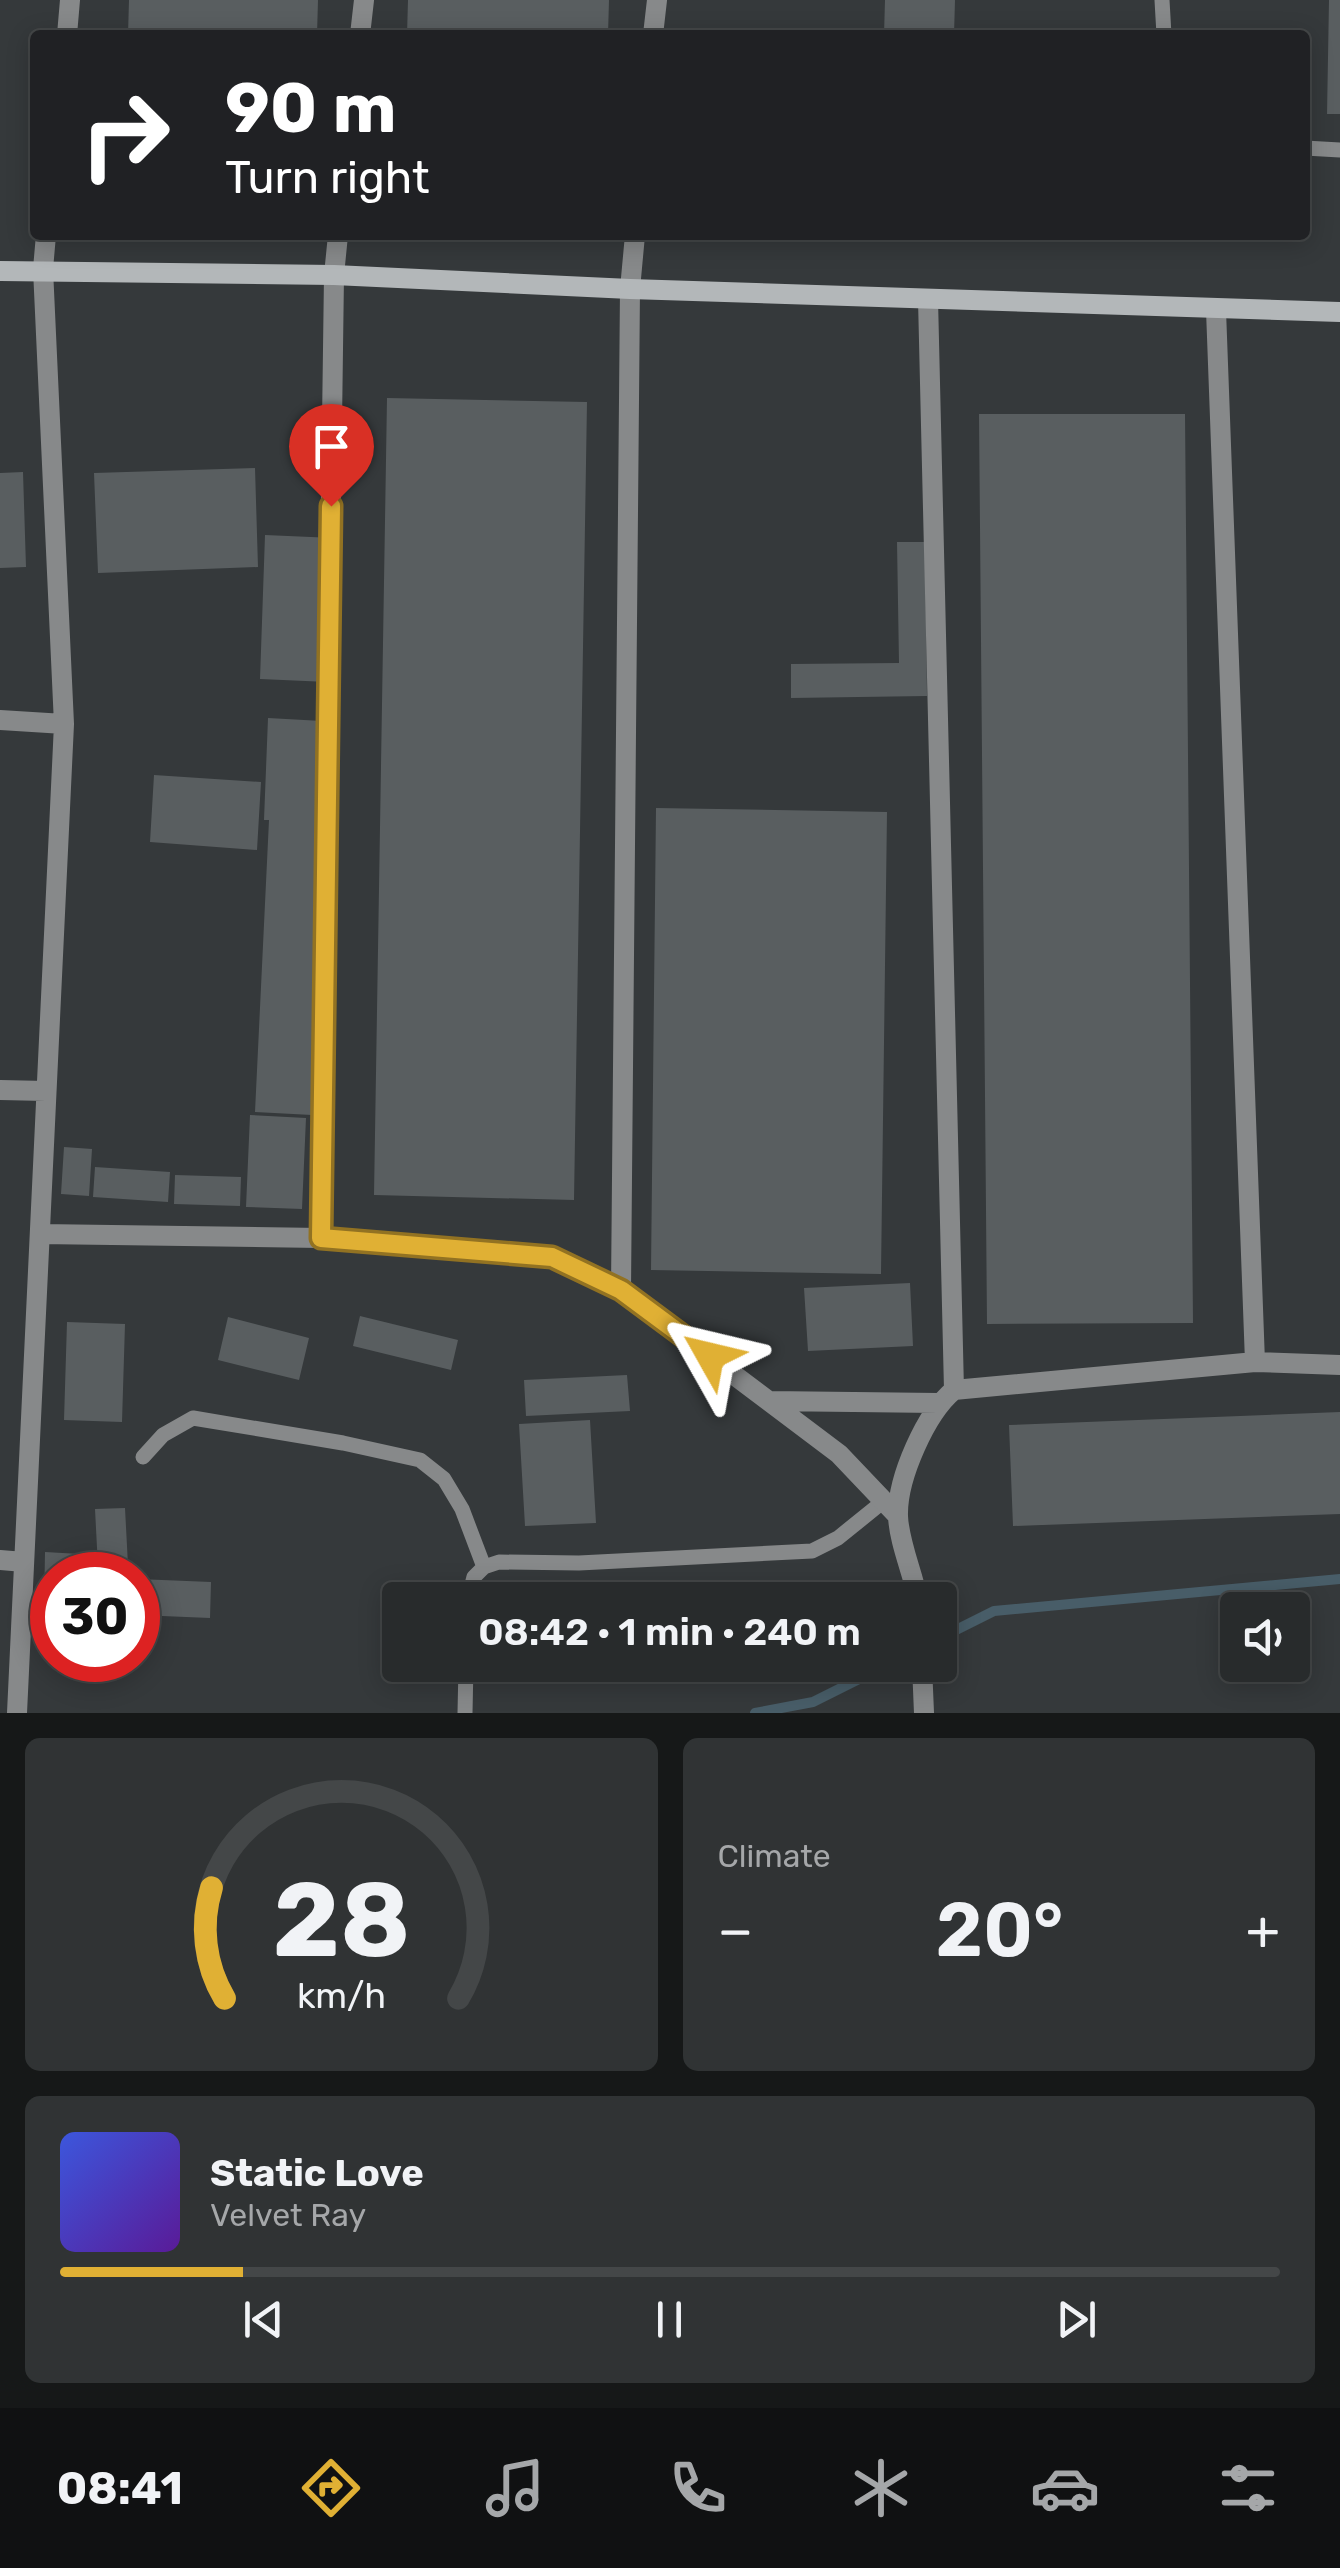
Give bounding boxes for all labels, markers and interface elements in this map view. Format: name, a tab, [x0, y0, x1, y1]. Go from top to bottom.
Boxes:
text: 90 m	[225, 67, 397, 150]
icon: right	[60, 70, 190, 200]
text: Turn right	[225, 151, 429, 204]
pin	[289, 404, 374, 507]
icon: arrive	[304, 419, 359, 474]
position arrow	[658, 1304, 762, 1408]
speed limit sign: 30	[30, 1552, 160, 1682]
map controls	[1220, 1592, 1310, 1682]
button: sound	[1220, 1592, 1310, 1682]
text: 08:42 · 1 min · 240 m	[478, 1609, 861, 1655]
text: Climate	[718, 1837, 831, 1875]
text: 28	[272, 1859, 410, 1982]
text: 20°	[935, 1886, 1064, 1975]
text: −	[718, 1898, 753, 1963]
text: +	[1246, 1898, 1280, 1963]
text: km/h	[297, 1975, 386, 2017]
text: Static Love	[210, 2150, 424, 2196]
text: Velvet Ray	[210, 2196, 366, 2234]
icon: previous	[236, 2292, 291, 2347]
icon: pause	[642, 2292, 697, 2347]
icon: next	[1049, 2292, 1104, 2347]
icon: directions	[296, 2453, 366, 2523]
icon: music	[480, 2453, 550, 2523]
icon: phone	[663, 2453, 733, 2523]
icon: climate	[846, 2453, 916, 2523]
icon: car	[1030, 2453, 1100, 2523]
icon: filters	[1213, 2453, 1283, 2523]
text: 08:41	[57, 2462, 183, 2515]

